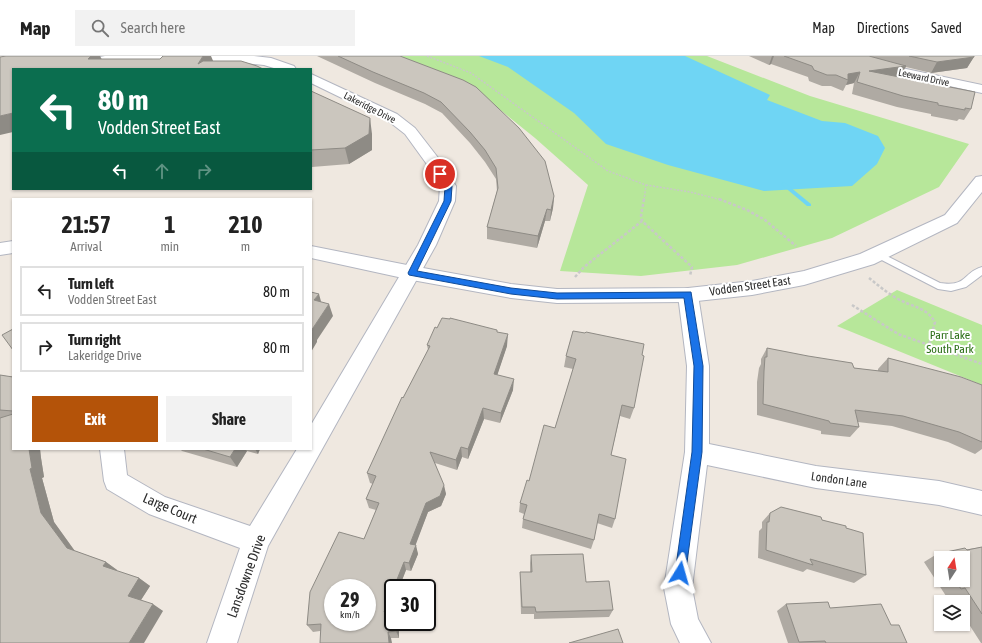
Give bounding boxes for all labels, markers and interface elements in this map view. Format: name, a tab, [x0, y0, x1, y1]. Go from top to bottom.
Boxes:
search box	[75, 10, 355, 46]
text: Map	[20, 17, 51, 39]
icon: search	[89, 17, 111, 39]
text: Search here	[121, 19, 185, 36]
text: Map	[812, 20, 835, 36]
text: Directions	[857, 20, 909, 36]
text: Saved	[931, 20, 962, 36]
street label: Leeward Drive	[897, 67, 951, 88]
icon: left	[32, 84, 84, 136]
text: 80 m	[98, 84, 148, 116]
street label: Lakeridge Drive	[342, 90, 398, 125]
text: Vodden Street East	[98, 117, 221, 138]
pin	[423, 157, 457, 191]
icon: left	[109, 160, 131, 182]
icon: ahead	[151, 160, 173, 182]
icon: right	[193, 160, 215, 182]
icon: arrive	[429, 163, 451, 185]
text: 21:57	[62, 211, 111, 238]
text: 1	[164, 211, 175, 238]
text: 210	[229, 211, 262, 238]
text: Arrival	[70, 239, 102, 254]
text: min	[160, 239, 179, 254]
text: m	[241, 239, 250, 254]
street label: Vodden Street East	[709, 273, 792, 299]
text: Turn left	[68, 275, 114, 292]
icon: left	[34, 280, 56, 302]
text: 80 m	[263, 283, 290, 300]
text: Vodden Street East	[68, 292, 157, 307]
park label: Parr Lake South Park	[926, 328, 974, 356]
text: Turn right	[68, 331, 121, 348]
icon: right	[34, 336, 56, 358]
text: 80 m	[263, 339, 290, 356]
text: Lakeridge Drive	[68, 348, 142, 363]
button: Exit	[32, 396, 158, 442]
button: Share	[166, 396, 292, 442]
street label: London Lane	[810, 469, 868, 491]
street label: Large Court	[140, 489, 200, 527]
street label: Lansdowne Drive	[224, 532, 268, 620]
north arrow	[934, 551, 970, 587]
map controls	[934, 551, 970, 631]
position arrow	[659, 552, 701, 594]
speed limit sign: 30	[384, 579, 436, 631]
text: 29	[341, 588, 359, 611]
button: layers	[934, 595, 970, 631]
text: km/h	[340, 609, 360, 620]

